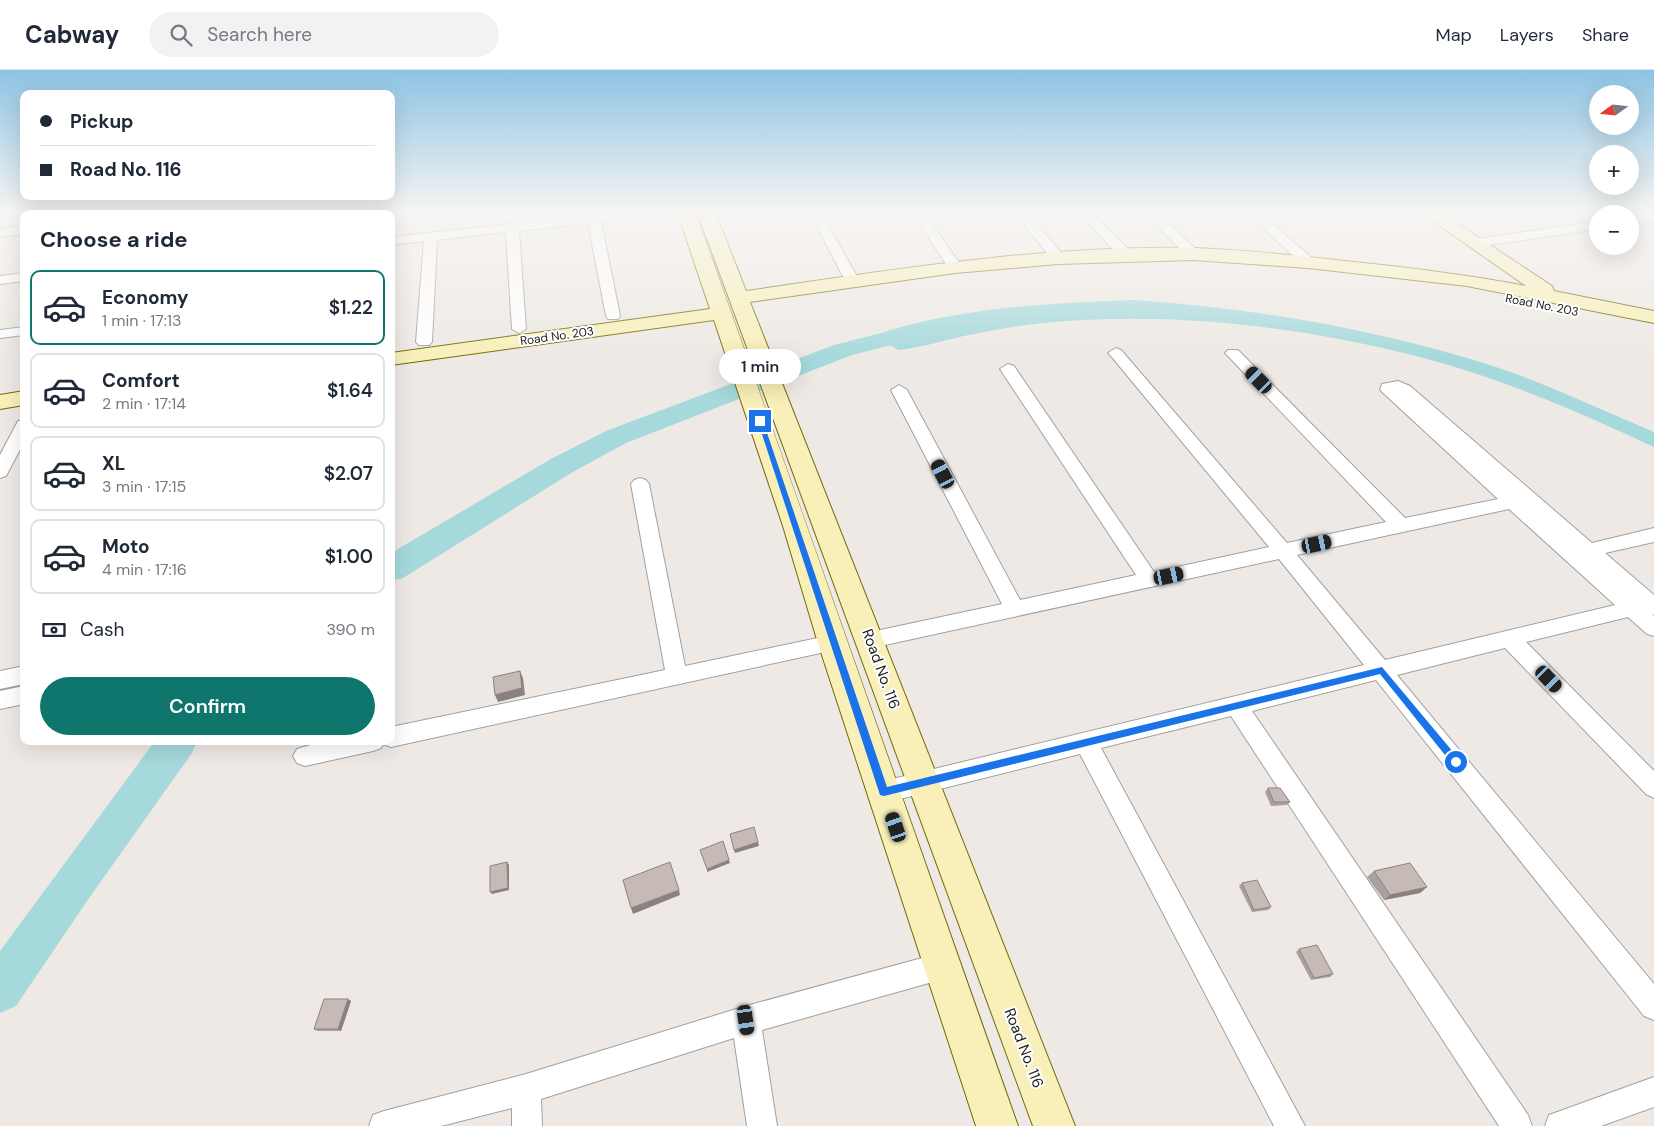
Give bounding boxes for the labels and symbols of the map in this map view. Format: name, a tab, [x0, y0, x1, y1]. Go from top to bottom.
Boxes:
north arrow	[1589, 85, 1639, 135]
street label: Road No. 203	[1504, 290, 1580, 320]
street label: Road No. 203	[519, 323, 595, 349]
callout: 1 min	[719, 348, 801, 384]
car	[1243, 364, 1274, 396]
route end	[749, 410, 771, 432]
car	[929, 457, 956, 491]
car	[1300, 534, 1333, 554]
car	[1152, 566, 1185, 586]
street label: Road No. 116	[857, 626, 905, 712]
car	[1533, 663, 1564, 695]
route start	[1445, 751, 1467, 773]
car	[884, 810, 907, 844]
car	[736, 1004, 755, 1036]
street label: Road No. 116	[1000, 1005, 1048, 1091]

